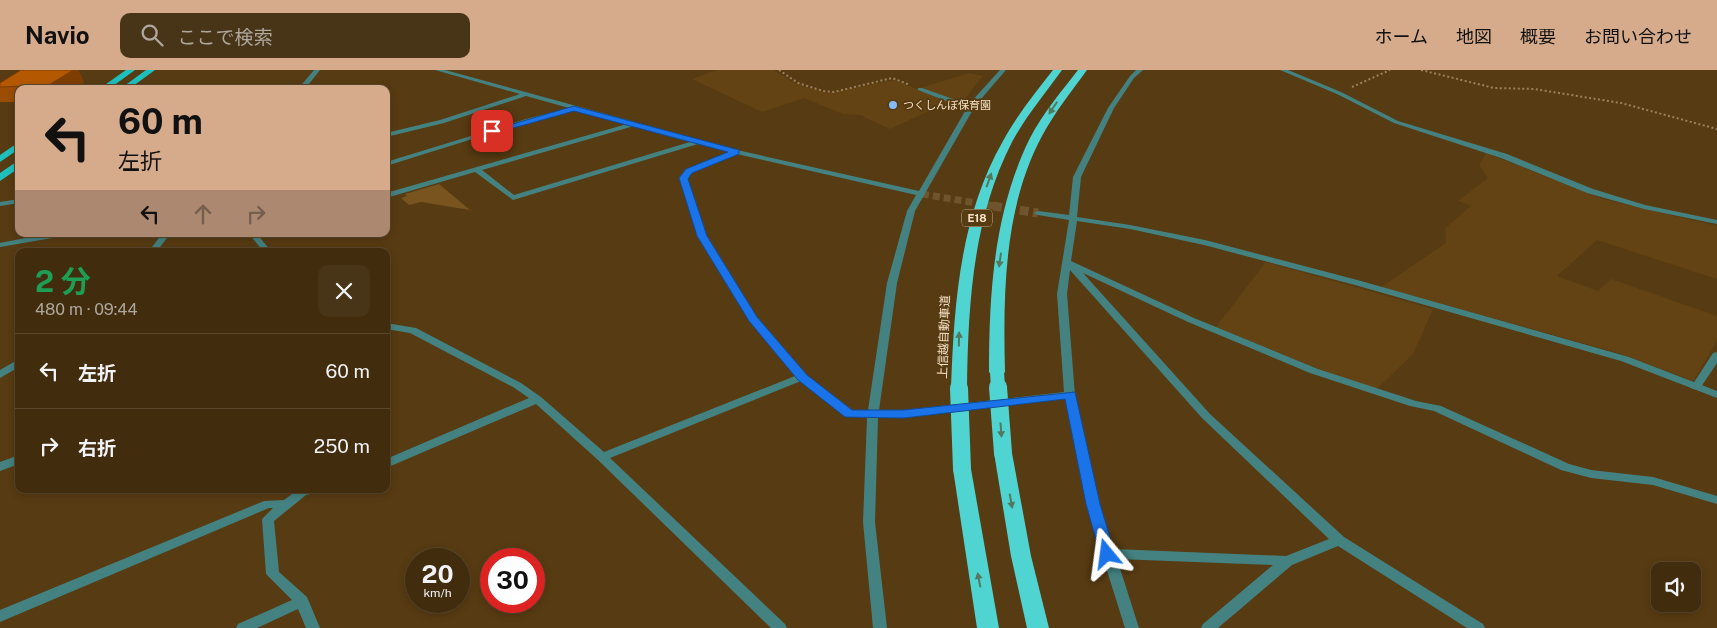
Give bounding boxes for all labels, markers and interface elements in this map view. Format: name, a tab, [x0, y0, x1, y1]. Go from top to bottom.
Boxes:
search box	[120, 13, 470, 58]
text: Navio	[25, 21, 90, 49]
icon: search	[138, 21, 166, 49]
text: ここで検索	[178, 26, 273, 48]
text: ホーム	[1375, 26, 1428, 47]
text: 地図	[1456, 26, 1492, 47]
text: 概要	[1520, 26, 1556, 47]
text: お問い合わせ	[1584, 26, 1692, 47]
marker: つくしんぼ保育園	[887, 99, 899, 111]
place label: つくしんぼ保育園	[903, 99, 991, 111]
text: 60 m	[118, 101, 203, 142]
one-way arrow	[1048, 101, 1057, 115]
icon: left	[35, 105, 100, 170]
pin	[471, 110, 513, 152]
icon: arrive	[478, 117, 506, 145]
text: 左折	[118, 148, 162, 174]
one-way arrow	[985, 172, 993, 187]
icon: left	[136, 200, 164, 228]
icon: ahead	[189, 200, 217, 228]
icon: right	[242, 200, 270, 228]
road number: E18	[962, 210, 992, 226]
one-way arrow	[996, 253, 1004, 269]
text: 2 分	[35, 263, 91, 299]
button: close	[318, 265, 370, 317]
street label: 上信越自動車道	[936, 295, 952, 379]
text: 480 m · 09:44	[35, 300, 137, 319]
one-way arrow	[956, 331, 964, 347]
icon: left	[35, 357, 63, 385]
text: 60 m	[326, 360, 370, 382]
text: 左折	[78, 362, 116, 384]
one-way arrow	[997, 422, 1005, 438]
icon: right	[35, 432, 63, 460]
text: 250 m	[314, 435, 370, 457]
text: 右折	[78, 437, 116, 459]
one-way arrow	[1007, 494, 1015, 510]
position arrow	[1080, 527, 1132, 579]
speed limit sign: 30	[480, 548, 545, 613]
text: 20	[422, 559, 454, 589]
map controls	[1651, 562, 1701, 612]
button: sound	[1651, 562, 1701, 612]
one-way arrow	[974, 572, 982, 588]
text: km/h	[423, 586, 452, 600]

